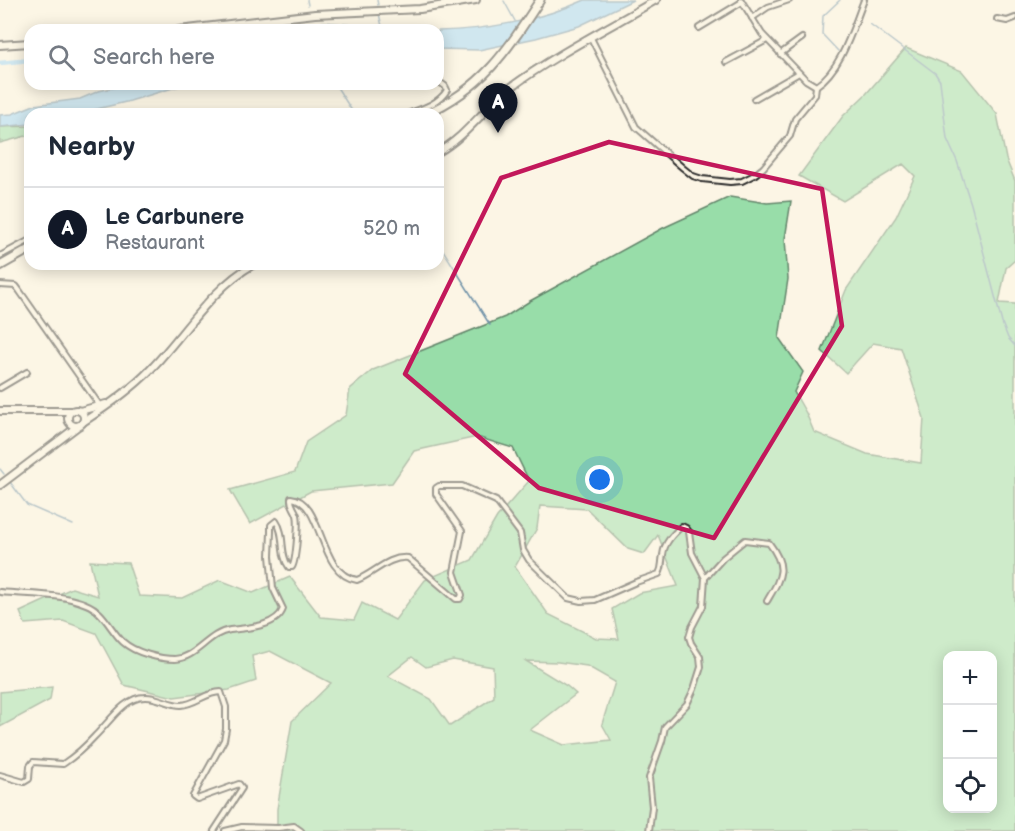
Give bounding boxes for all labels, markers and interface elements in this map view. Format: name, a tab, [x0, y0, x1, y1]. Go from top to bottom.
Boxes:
search box	[24, 24, 444, 90]
icon: search	[45, 41, 78, 74]
text: Search here	[93, 44, 215, 71]
pin: A	[478, 84, 518, 133]
text: Nearby	[48, 132, 135, 163]
text: Le Carbunere	[105, 204, 244, 231]
text: A	[61, 217, 74, 241]
text: 520 m	[363, 217, 420, 241]
text: Restaurant	[105, 231, 205, 255]
your location	[585, 465, 614, 494]
map controls	[943, 651, 997, 813]
button: +	[943, 651, 997, 705]
button: −	[943, 705, 997, 759]
button: locate	[943, 759, 997, 813]

